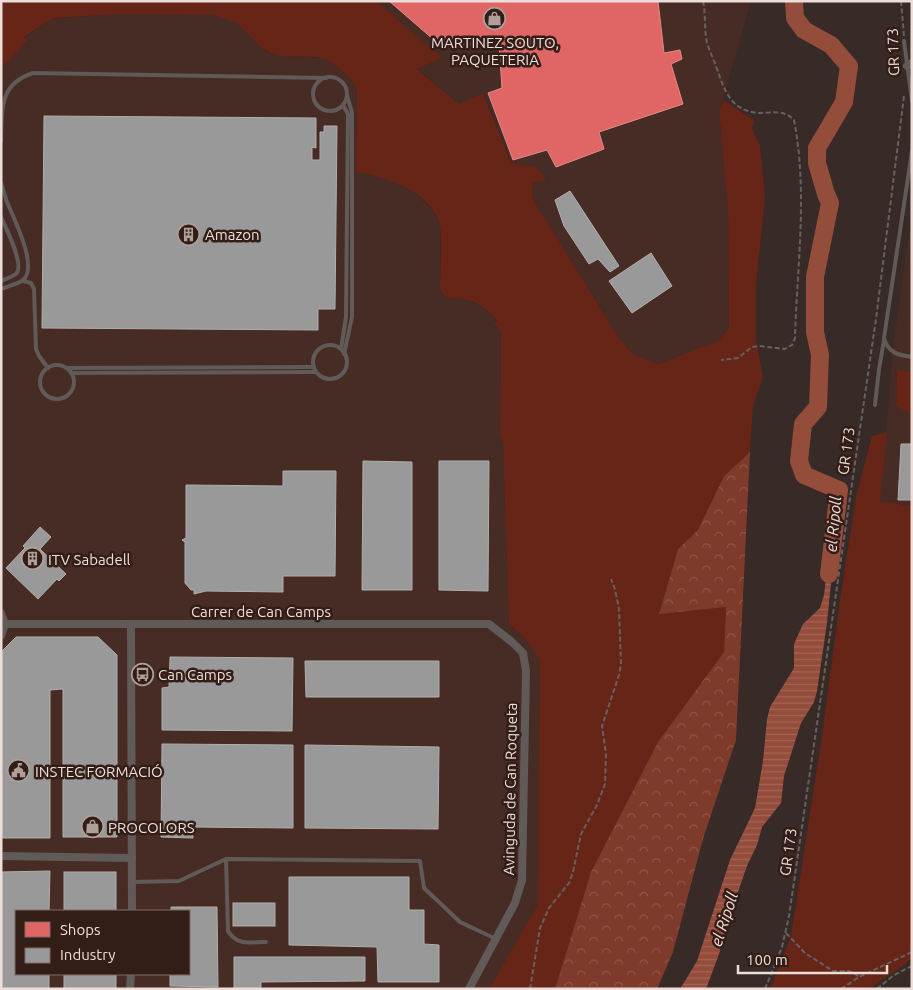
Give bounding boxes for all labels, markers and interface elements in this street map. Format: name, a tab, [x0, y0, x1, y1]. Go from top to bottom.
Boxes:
shop icon: MARTINEZ SOUTO, PAQUETERIA	[483, 7, 507, 31]
street label: GR 173	[884, 28, 902, 76]
place label: MARTINEZ SOUTO, PAQUETERIA	[431, 34, 559, 68]
building icon: Amazon	[177, 222, 201, 246]
place label: Amazon	[205, 226, 260, 243]
street label: GR 173	[834, 426, 858, 476]
water label: el Ripoll	[822, 495, 844, 553]
building icon: ITV Sabadell	[20, 547, 44, 571]
place label: ITV Sabadell	[48, 551, 131, 568]
street label: Carrer de Can Camps	[191, 603, 331, 620]
bus stop icon: Can Camps	[130, 662, 154, 686]
place label: Can Camps	[158, 666, 232, 683]
street label: Avinguda de Can Roqueta	[500, 702, 520, 876]
public building icon: INSTEC FORMACIÓ	[7, 759, 31, 783]
place label: INSTEC FORMACIÓ	[35, 763, 163, 780]
shop icon: PROCOLORS	[80, 815, 104, 839]
place label: PROCOLORS	[108, 819, 195, 836]
street label: GR 173	[776, 827, 800, 877]
water label: el Ripoll	[707, 889, 741, 949]
legend	[15, 910, 190, 975]
text: Shops	[60, 921, 101, 938]
scale bar	[738, 942, 887, 974]
text: Industry	[60, 946, 115, 963]
text: 100 m	[746, 951, 788, 968]

